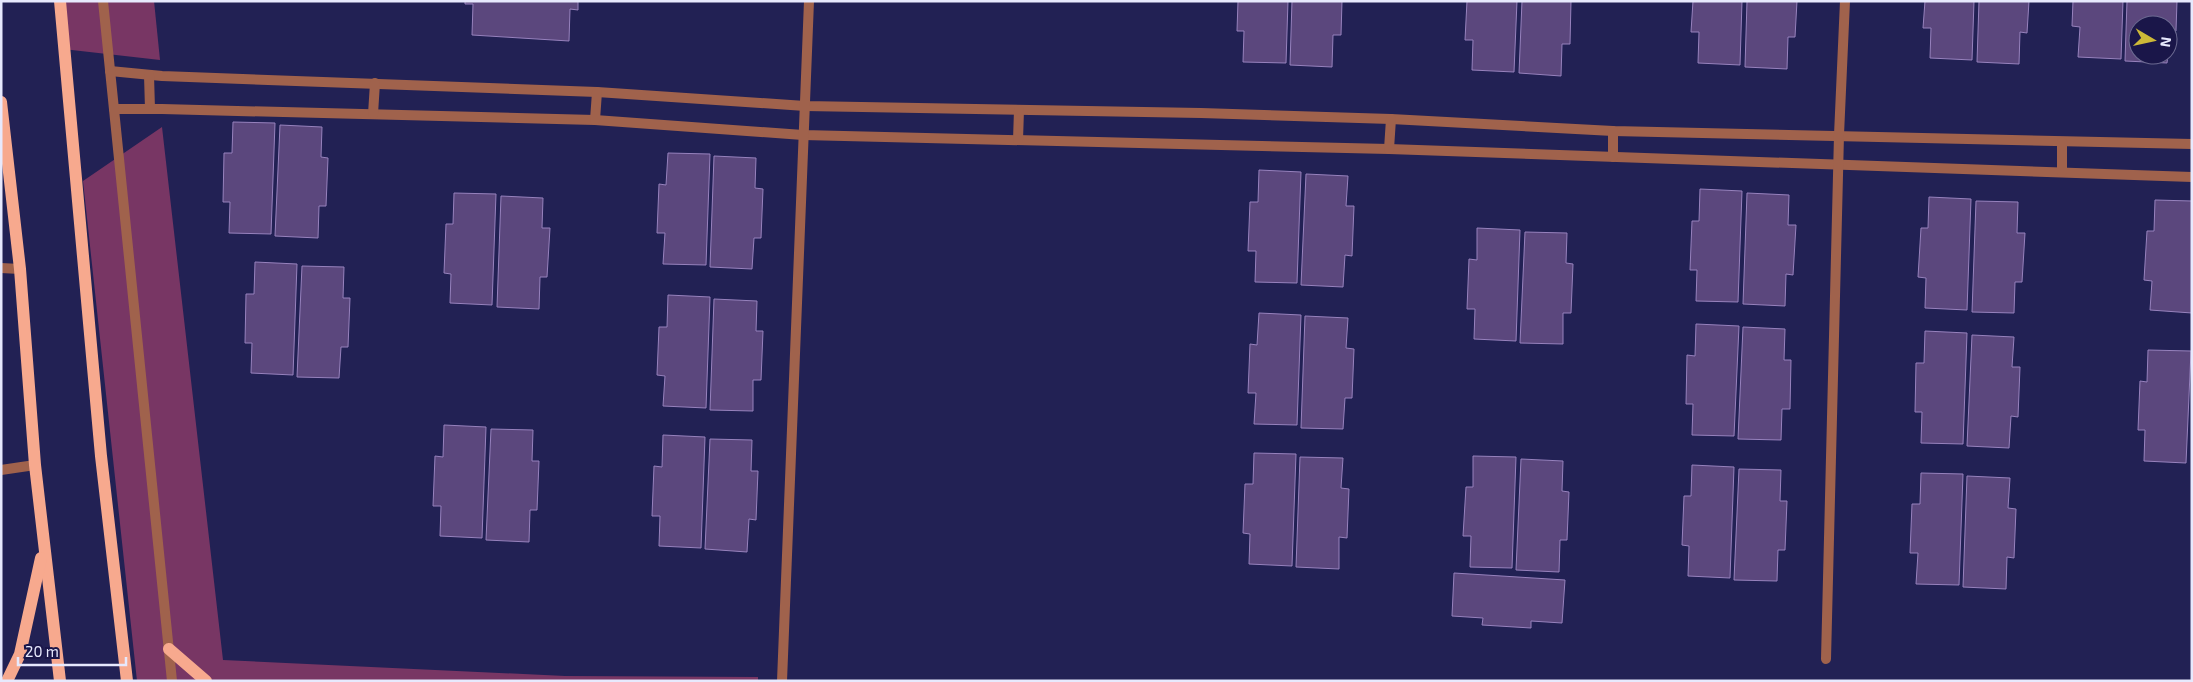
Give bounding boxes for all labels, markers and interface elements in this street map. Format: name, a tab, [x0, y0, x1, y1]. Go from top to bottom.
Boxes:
north arrow	[2128, 15, 2178, 65]
text: N	[2157, 36, 2176, 48]
scale bar	[18, 634, 125, 666]
text: 20 m	[25, 642, 59, 660]

